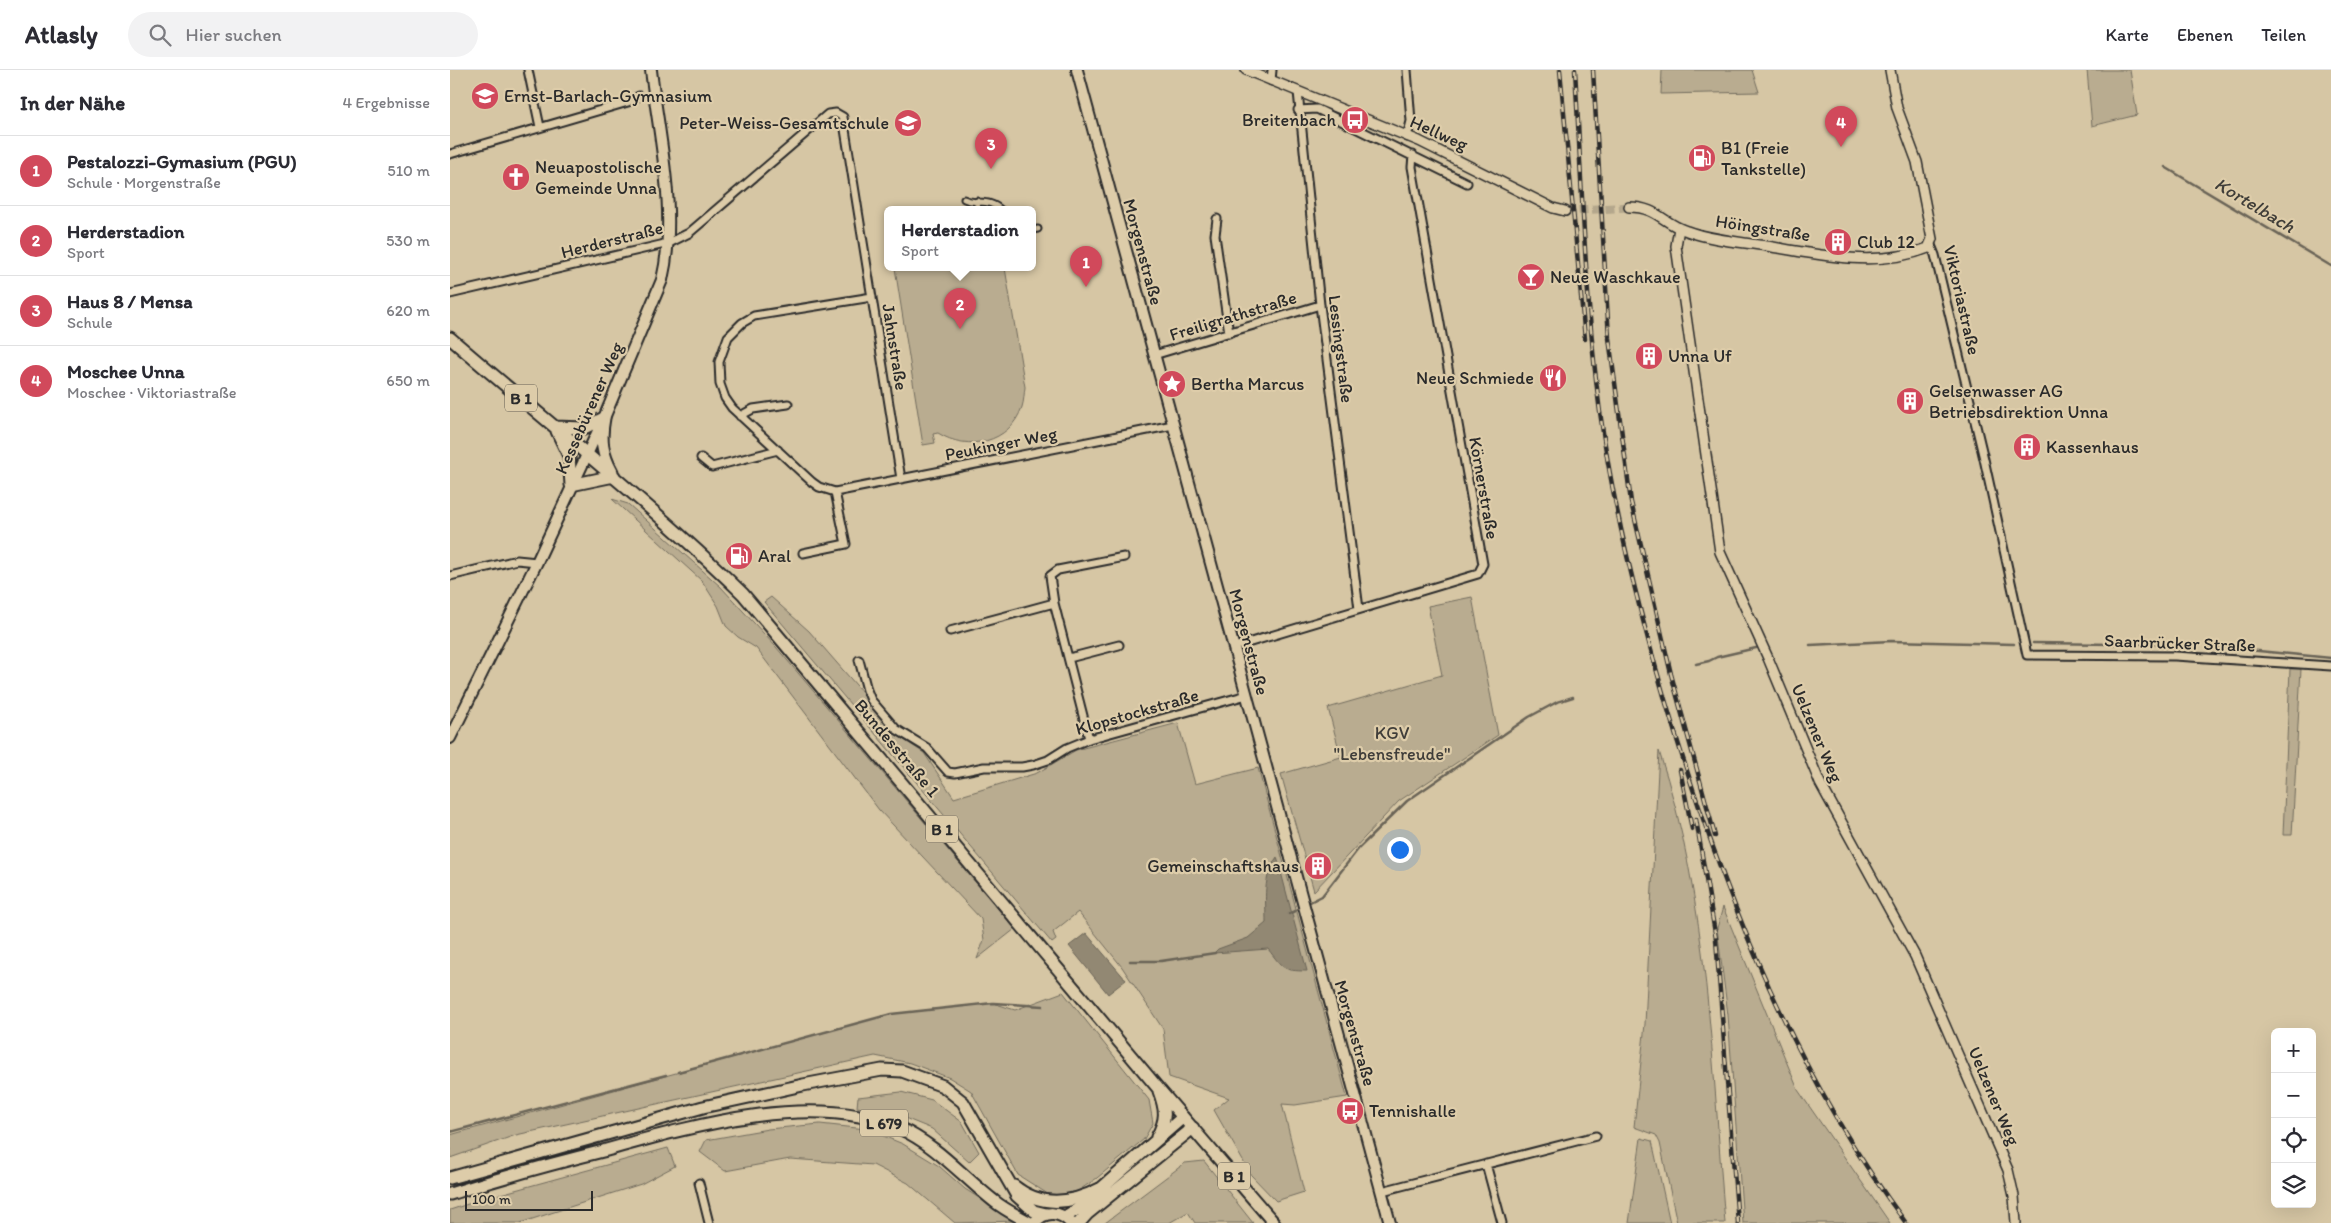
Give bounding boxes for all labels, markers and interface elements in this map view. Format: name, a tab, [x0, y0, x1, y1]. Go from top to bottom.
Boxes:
search box	[128, 12, 478, 57]
text: Atlasly	[25, 20, 98, 49]
icon: search	[146, 21, 174, 49]
text: Hier suchen	[186, 23, 282, 46]
text: Karte	[2106, 24, 2149, 46]
text: Ebenen	[2177, 24, 2233, 46]
text: Teilen	[2261, 24, 2306, 46]
school or university icon: Ernst-Barlach-Gymnasium	[470, 81, 500, 111]
place label: Ernst-Barlach-Gymnasium	[504, 85, 712, 107]
text: In der Nähe	[20, 90, 125, 115]
text: 4 Ergebnisse	[342, 93, 430, 112]
bus stop icon: Breitenbach	[1340, 105, 1370, 135]
pin: 4	[1825, 106, 1857, 147]
school or university icon: Peter-Weiss-Gesamtschule	[893, 108, 923, 138]
place label: Breitenbach	[1242, 109, 1336, 131]
street label: Hellweg	[1407, 110, 1472, 156]
place label: Peter-Weiss-Gesamtschule	[679, 112, 889, 134]
pin: 3	[975, 128, 1007, 169]
place label: B1 (Freie Tankstelle)	[1721, 137, 1806, 180]
fuel station icon: B1 (Freie Tankstelle)	[1687, 143, 1717, 173]
text: Pestalozzi-Gymasium (PGU)	[67, 150, 297, 173]
place label: Neuapostolische Gemeinde Unna	[535, 156, 662, 199]
text: 1	[32, 161, 40, 180]
text: 510 m	[387, 161, 430, 180]
church icon: Neuapostolische Gemeinde Unna	[501, 162, 531, 192]
water label: Kortelbach	[2211, 172, 2300, 238]
text: Schule · Morgenstraße	[67, 173, 221, 192]
street label: Morgenstraße	[1118, 196, 1168, 308]
popup	[884, 206, 1036, 271]
street label: Höingstraße	[1714, 210, 1812, 246]
street label: Herderstraße	[559, 217, 665, 263]
text: Herderstadion	[901, 218, 1019, 241]
text: Herderstadion	[67, 220, 185, 243]
building icon: Club 12	[1823, 227, 1853, 257]
text: 2	[32, 231, 40, 250]
text: 530 m	[386, 231, 430, 250]
place label: Club 12	[1857, 231, 1915, 253]
text: Sport	[901, 241, 939, 260]
text: Sport	[67, 243, 105, 262]
street label: Viktoriastraße	[1939, 243, 1985, 357]
pin: 1	[1070, 246, 1102, 287]
bar icon: Neue Waschkaue	[1516, 262, 1546, 292]
place label: Neue Waschkaue	[1550, 266, 1681, 288]
street label: Freiligrathstraße	[1167, 286, 1299, 346]
pin: 2	[944, 288, 976, 329]
text: Haus 8 / Mensa	[67, 290, 193, 313]
street label: Lessingstraße	[1323, 294, 1359, 404]
text: 3	[32, 301, 40, 320]
text: 620 m	[386, 301, 430, 320]
street label: Jahnstraße	[877, 302, 913, 392]
text: Schule	[67, 313, 113, 332]
street label: Kessebürener Weg	[550, 338, 628, 477]
building icon: Unna Uf	[1634, 341, 1664, 371]
place label: Unna Uf	[1668, 345, 1732, 367]
text: Moschee Unna	[67, 360, 185, 383]
restaurant icon: Neue Schmiede	[1538, 363, 1568, 393]
place label: Neue Schmiede	[1416, 367, 1534, 389]
place icon: Bertha Marcus	[1157, 369, 1187, 399]
text: 4	[31, 371, 41, 390]
text: 650 m	[386, 371, 430, 390]
place label: Bertha Marcus	[1191, 373, 1304, 395]
place label: Gelsenwasser AG Betriebsdirektion Unna	[1929, 380, 2108, 423]
text: Moschee · Viktoriastraße	[67, 383, 237, 402]
road number: B 1	[505, 384, 537, 412]
building icon: Gelsenwasser AG Betriebsdirektion Unna	[1895, 386, 1925, 416]
street label: Peukinger Weg	[943, 422, 1060, 466]
building icon: Kassenhaus	[2012, 432, 2042, 462]
street label: Körnerstraße	[1464, 435, 1504, 541]
place label: Kassenhaus	[2046, 436, 2139, 458]
fuel station icon: Aral	[724, 541, 754, 571]
place label: Aral	[758, 545, 791, 567]
street label: Morgenstraße	[1224, 586, 1274, 698]
street label: Saarbrücker Straße	[2104, 629, 2256, 657]
street label: Uelzener Weg	[1786, 680, 1848, 786]
street label: Klopstockstraße	[1073, 684, 1201, 740]
street label: Bundesstraße 1	[850, 694, 944, 802]
park label: KGV "Lebensfreude"	[1334, 722, 1450, 765]
road number: B 1	[926, 816, 958, 842]
your location	[1387, 837, 1413, 863]
building icon: Gemeinschaftshaus	[1303, 851, 1333, 881]
place label: Gemeinschaftshaus	[1147, 855, 1299, 877]
street label: Morgenstraße	[1329, 977, 1381, 1089]
map controls	[2271, 1028, 2316, 1208]
button: +	[2271, 1028, 2316, 1073]
street label: Uelzener Weg	[1963, 1043, 2025, 1149]
button: −	[2271, 1073, 2316, 1118]
bus stop icon: Tennishalle	[1335, 1096, 1365, 1126]
place label: Tennishalle	[1369, 1100, 1456, 1122]
road number: L 679	[860, 1110, 908, 1136]
button: locate	[2271, 1118, 2316, 1163]
road number: B 1	[1218, 1162, 1250, 1190]
button: layers	[2271, 1163, 2316, 1208]
scale bar	[465, 1188, 592, 1211]
text: 100 m	[472, 1191, 511, 1208]

